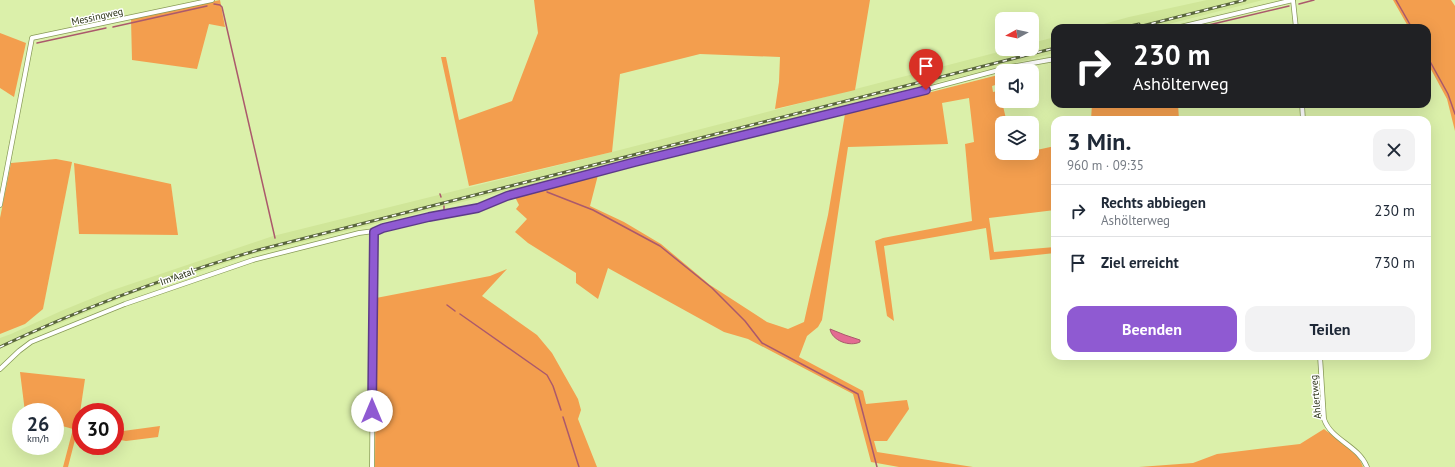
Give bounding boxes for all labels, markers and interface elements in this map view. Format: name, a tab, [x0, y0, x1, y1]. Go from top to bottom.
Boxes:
street label: Messingweg	[70, 5, 124, 28]
north arrow	[995, 12, 1039, 56]
map controls	[995, 12, 1039, 160]
text: 230 m	[1133, 36, 1210, 73]
icon: right	[1067, 40, 1119, 92]
pin	[909, 49, 943, 90]
icon: arrive	[915, 55, 937, 77]
button: sound	[995, 64, 1039, 108]
text: Ashölterweg	[1133, 72, 1229, 95]
button: layers	[995, 116, 1039, 160]
text: 3 Min.	[1067, 126, 1131, 157]
button: close	[1373, 129, 1415, 171]
text: 960 m · 09:35	[1067, 157, 1144, 174]
text: Rechts abbiegen	[1101, 193, 1206, 212]
icon: right	[1067, 200, 1089, 222]
text: 230 m	[1374, 201, 1415, 220]
text: Ashölterweg	[1101, 212, 1170, 229]
icon: arrive	[1067, 252, 1089, 274]
text: Ziel erreicht	[1101, 253, 1179, 272]
text: 730 m	[1374, 253, 1415, 272]
street label: Im Aatal	[158, 265, 196, 288]
button: Beenden	[1067, 306, 1237, 352]
button: Teilen	[1245, 306, 1415, 352]
street label: Ahlertweg	[1307, 374, 1324, 419]
position arrow	[351, 390, 393, 432]
speed limit sign: 30	[72, 403, 124, 455]
text: 26	[27, 411, 49, 437]
text: km/h	[27, 432, 49, 445]

